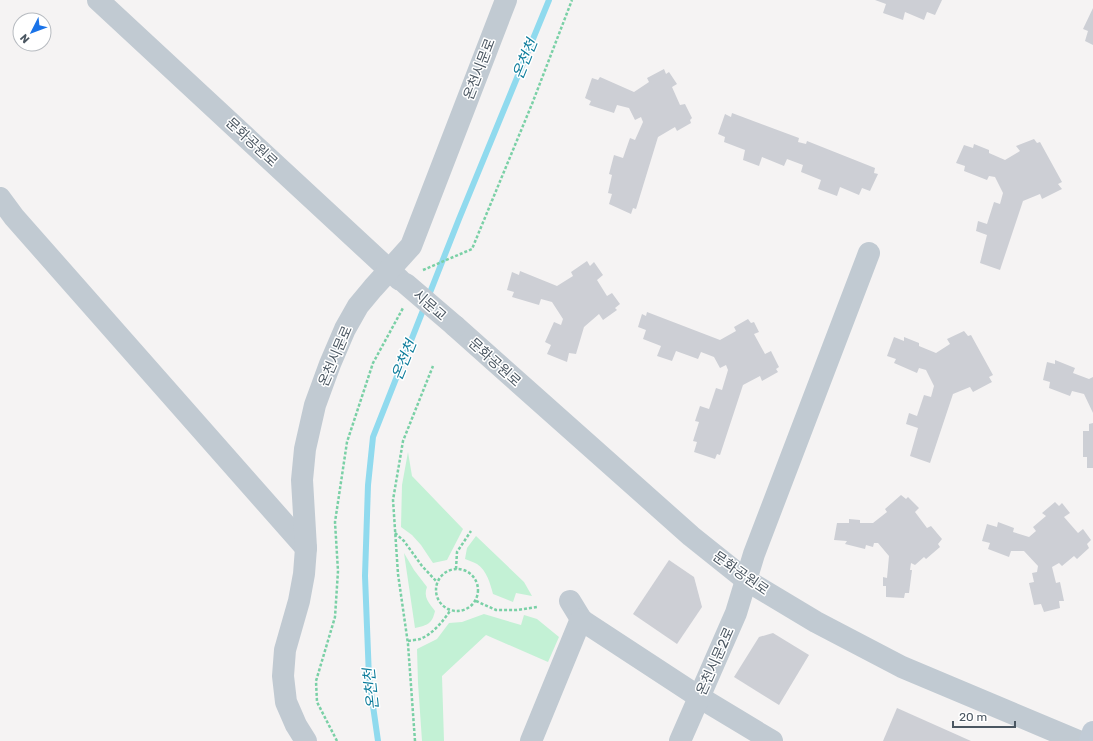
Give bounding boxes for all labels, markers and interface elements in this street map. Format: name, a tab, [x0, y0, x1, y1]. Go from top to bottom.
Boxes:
north arrow	[12, 12, 52, 52]
text: N	[17, 31, 32, 46]
water label: 온천천	[509, 34, 542, 82]
street label: 온천시문로	[460, 36, 499, 102]
street label: 문화공원로	[222, 114, 281, 171]
street label: 시문교	[410, 286, 450, 325]
street label: 온천시문로	[315, 323, 356, 389]
water label: 온천천	[388, 335, 421, 383]
street label: 문화공원로	[465, 335, 524, 390]
street label: 문화공원로	[709, 548, 772, 599]
street label: 온천시문2로	[693, 624, 738, 698]
water label: 온천천	[360, 665, 382, 711]
scale bar	[953, 703, 1015, 729]
text: 20 m	[959, 710, 987, 724]

